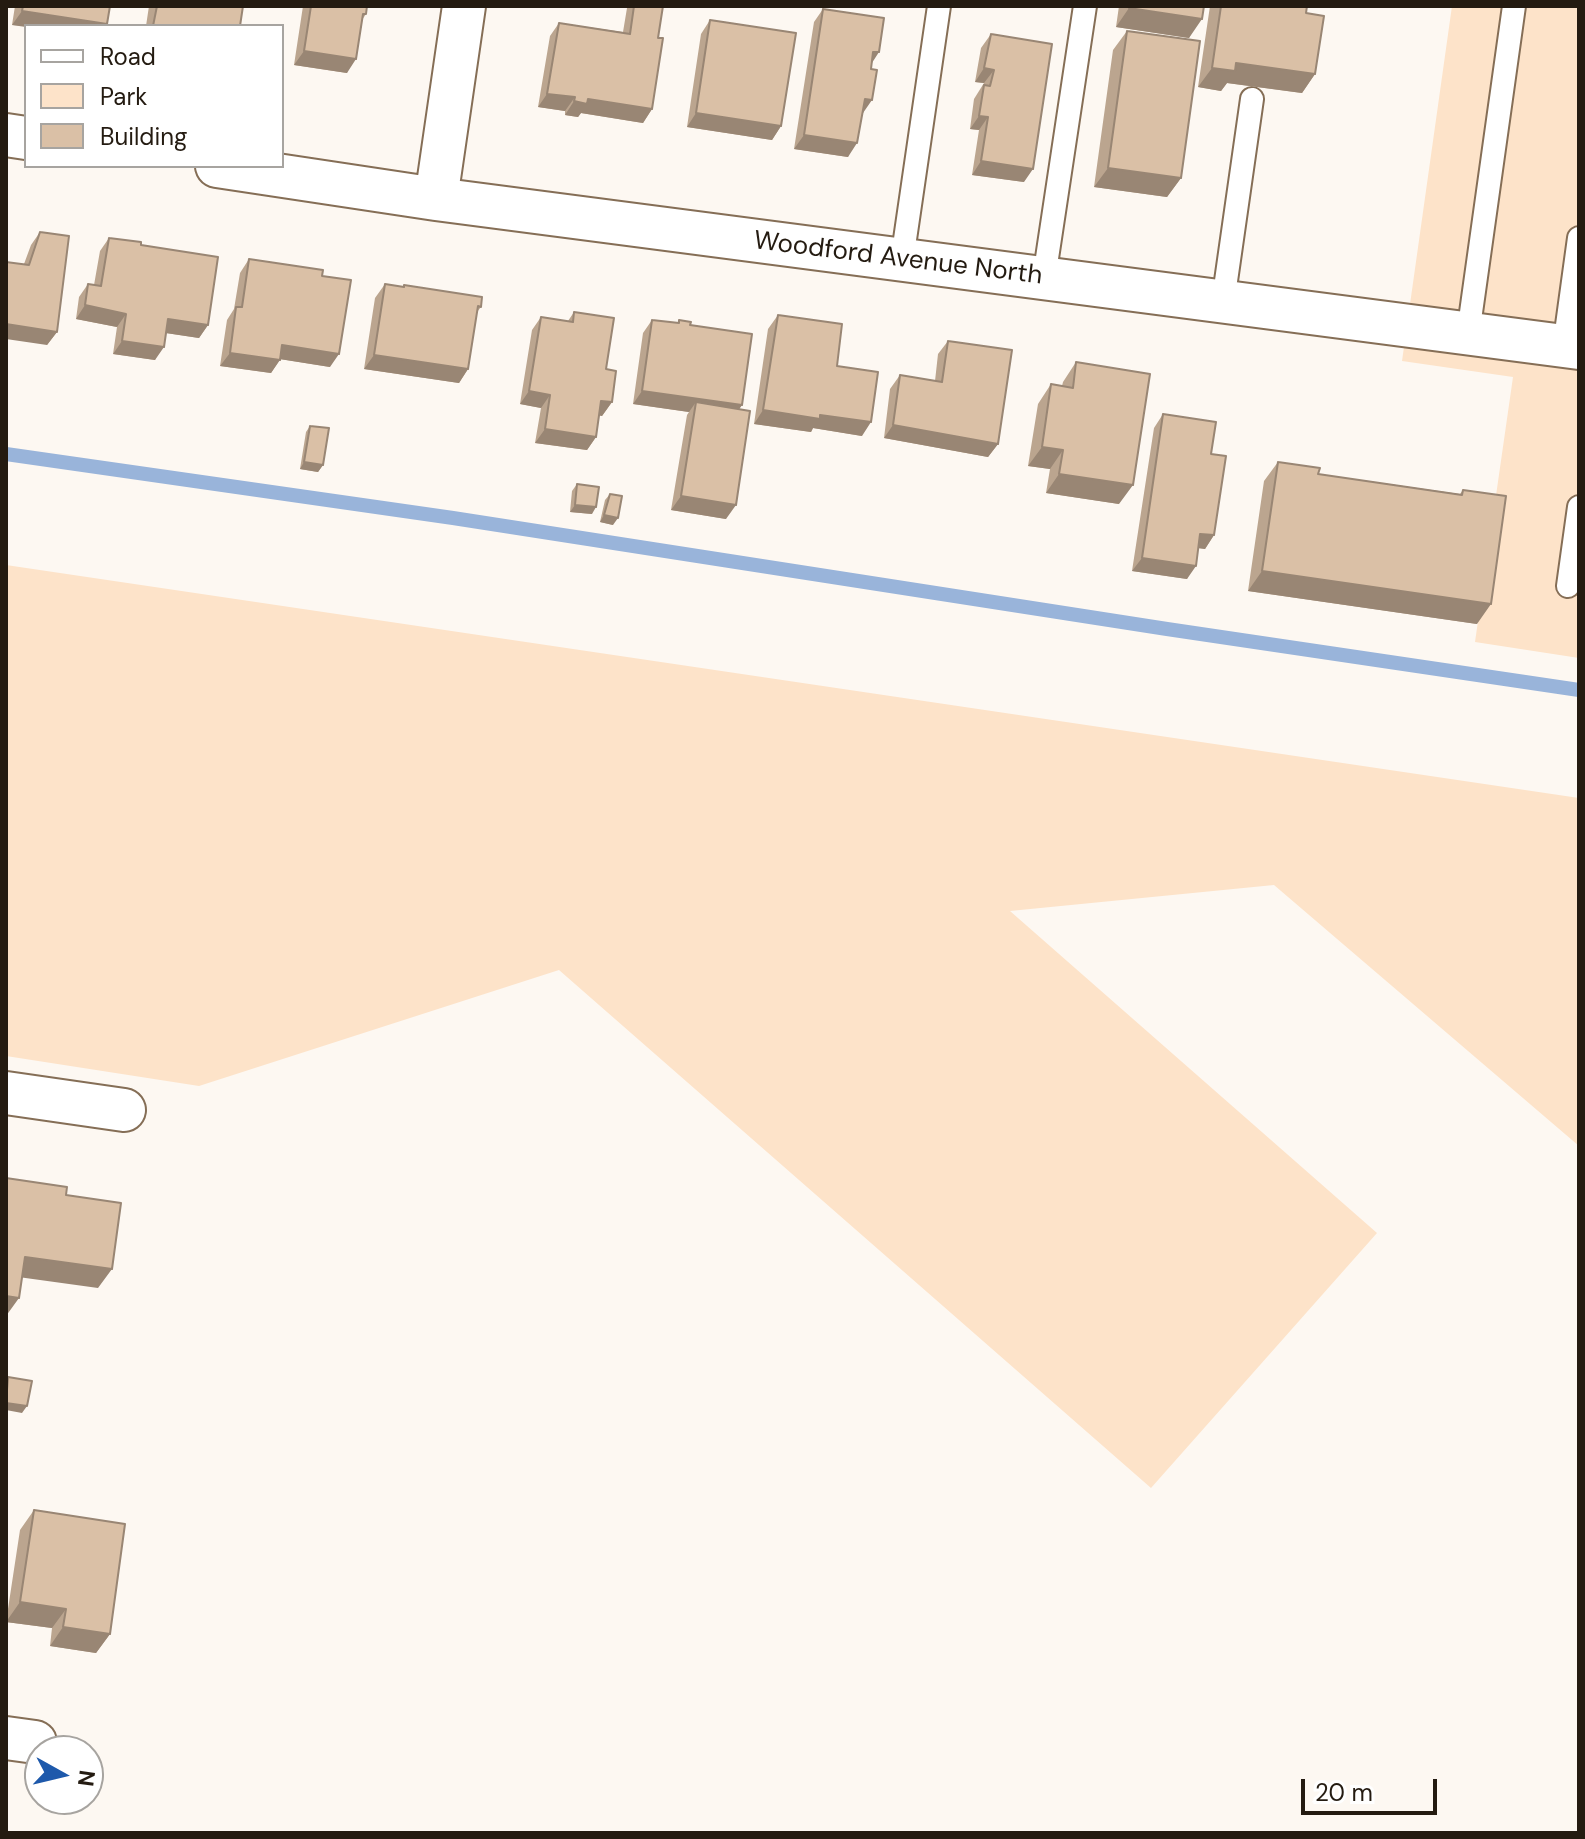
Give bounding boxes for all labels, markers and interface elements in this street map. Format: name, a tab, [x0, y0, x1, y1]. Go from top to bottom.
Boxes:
legend	[24, 24, 284, 168]
text: Road	[100, 41, 156, 72]
text: Park	[100, 81, 147, 112]
text: Building	[100, 121, 187, 152]
street label: Woodford Avenue North	[752, 226, 1044, 292]
north arrow	[24, 1735, 104, 1815]
scale bar	[1305, 1763, 1441, 1813]
text: N	[71, 1768, 102, 1788]
text: 20 m	[1315, 1777, 1373, 1808]

